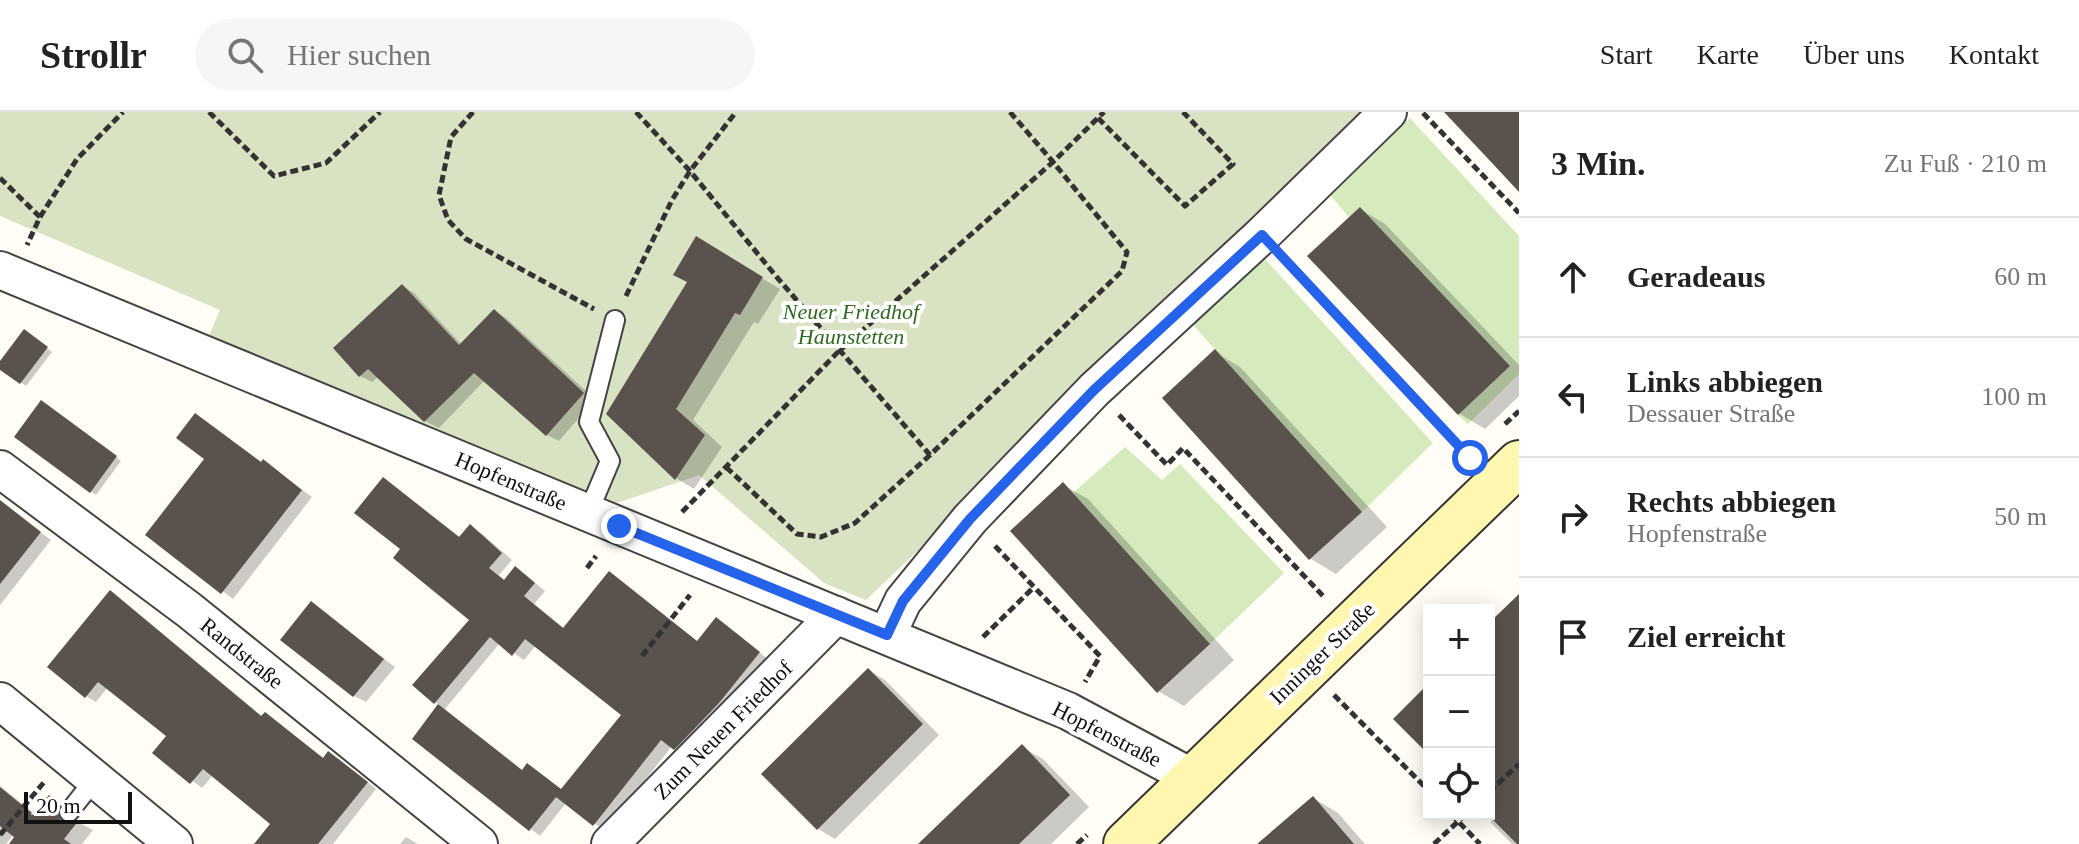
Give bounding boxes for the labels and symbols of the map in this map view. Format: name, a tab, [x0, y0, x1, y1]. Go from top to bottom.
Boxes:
park label: Neuer Friedhof Haunstetten	[782, 299, 922, 349]
route start	[1452, 440, 1488, 476]
street label: Hopfenstraße	[452, 446, 570, 516]
route end	[601, 508, 637, 544]
street label: Inninger Straße	[1264, 597, 1380, 709]
street label: Randstraße	[196, 612, 288, 694]
street label: Zum Neuen Friedhof	[648, 655, 798, 805]
street label: Hopfenstraße	[1049, 696, 1165, 772]
scale bar	[24, 788, 132, 824]

